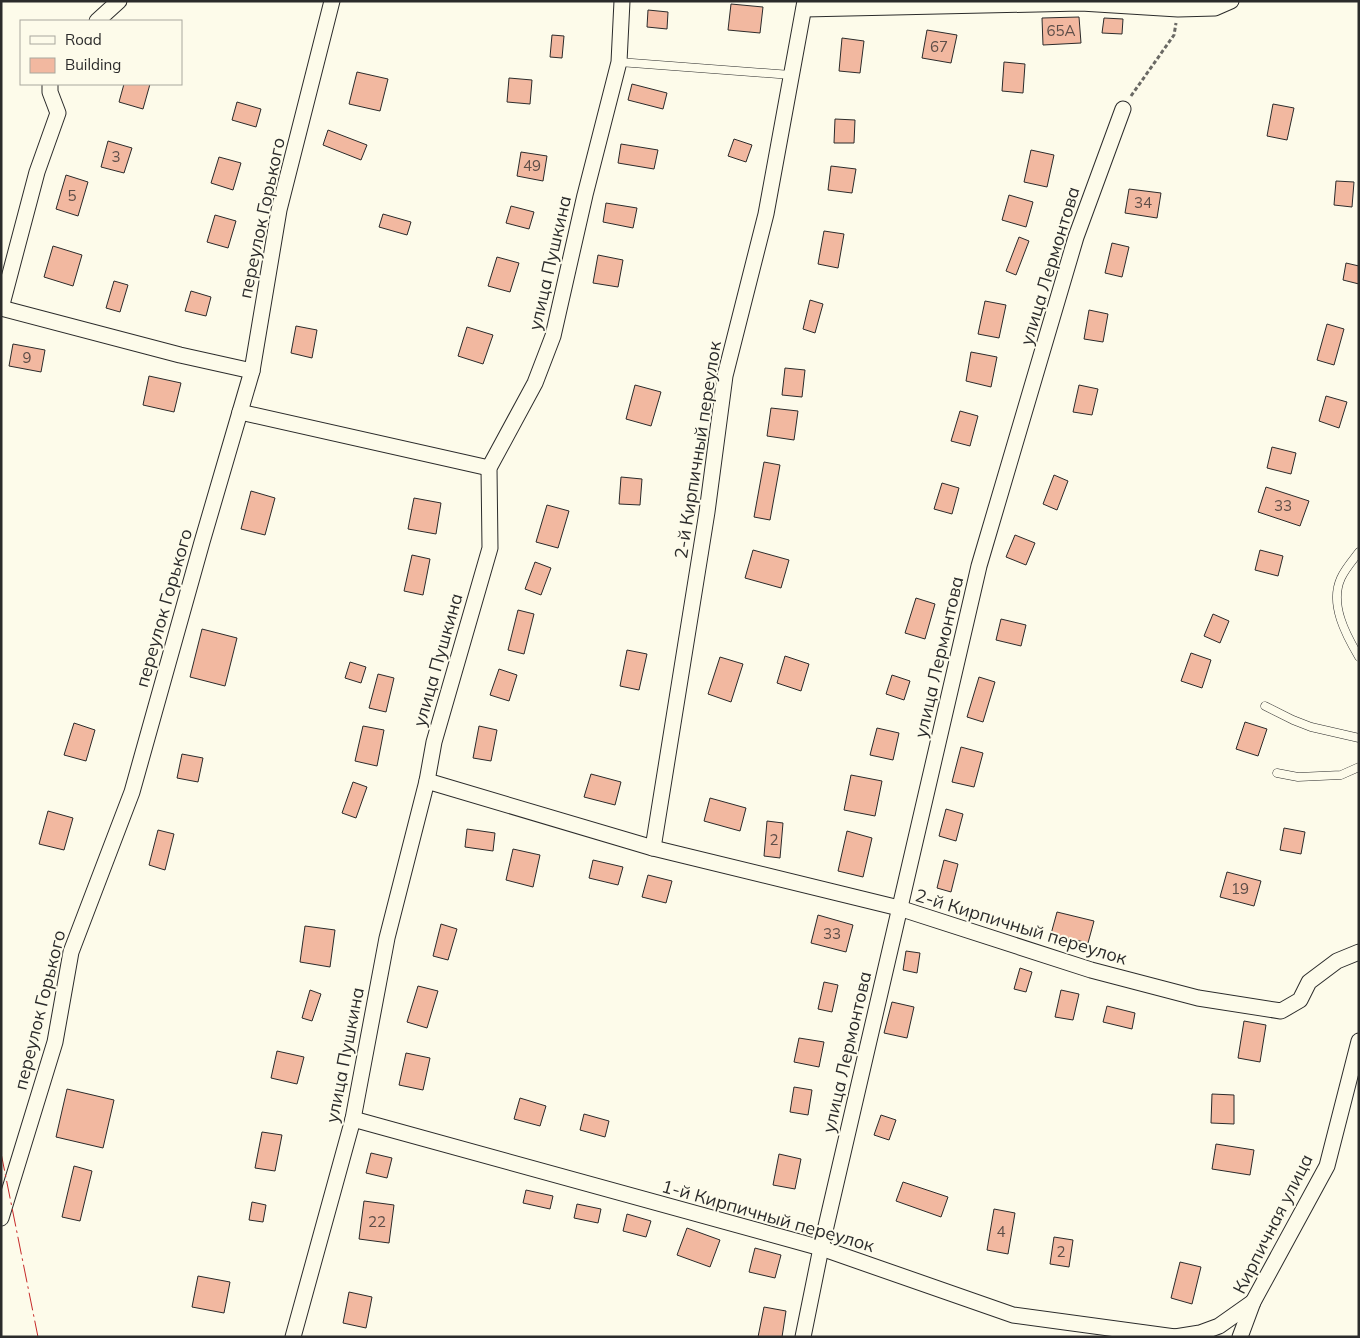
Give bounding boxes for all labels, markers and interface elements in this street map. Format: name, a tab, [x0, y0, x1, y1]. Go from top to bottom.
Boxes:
legend	[20, 20, 182, 85]
house number: 65А	[1046, 21, 1076, 40]
text: Road	[65, 30, 102, 49]
house number: 67	[930, 37, 948, 56]
text: Building	[65, 55, 121, 74]
street label: переулок Горького	[233, 135, 290, 300]
house number: 3	[111, 147, 121, 166]
house number: 49	[523, 156, 541, 175]
street label: улица Лермонтова	[1014, 184, 1085, 348]
house number: 5	[67, 186, 77, 205]
street label: улица Пушкина	[523, 193, 576, 332]
house number: 34	[1134, 193, 1152, 212]
street label: 2-й Кирпичный переулок	[669, 339, 726, 560]
house number: 9	[22, 348, 32, 367]
house number: 33	[1274, 496, 1292, 515]
street label: переулок Горького	[130, 526, 197, 690]
street label: улица Лермонтова	[909, 574, 968, 740]
street label: улица Пушкина	[408, 591, 468, 729]
house number: 2	[769, 830, 779, 849]
house number: 19	[1231, 879, 1249, 898]
street label: 2-й Кирпичный переулок	[913, 883, 1130, 970]
house number: 33	[823, 924, 841, 943]
street label: переулок Горького	[9, 928, 70, 1092]
street label: улица Лермонтова	[817, 969, 876, 1135]
street label: улица Пушкина	[320, 985, 369, 1125]
street label: Кирпичная улица	[1227, 1150, 1318, 1298]
street label: 1-й Кирпичный переулок	[659, 1174, 877, 1257]
house number: 22	[368, 1212, 386, 1231]
house number: 4	[996, 1222, 1006, 1241]
house number: 2	[1056, 1242, 1066, 1261]

